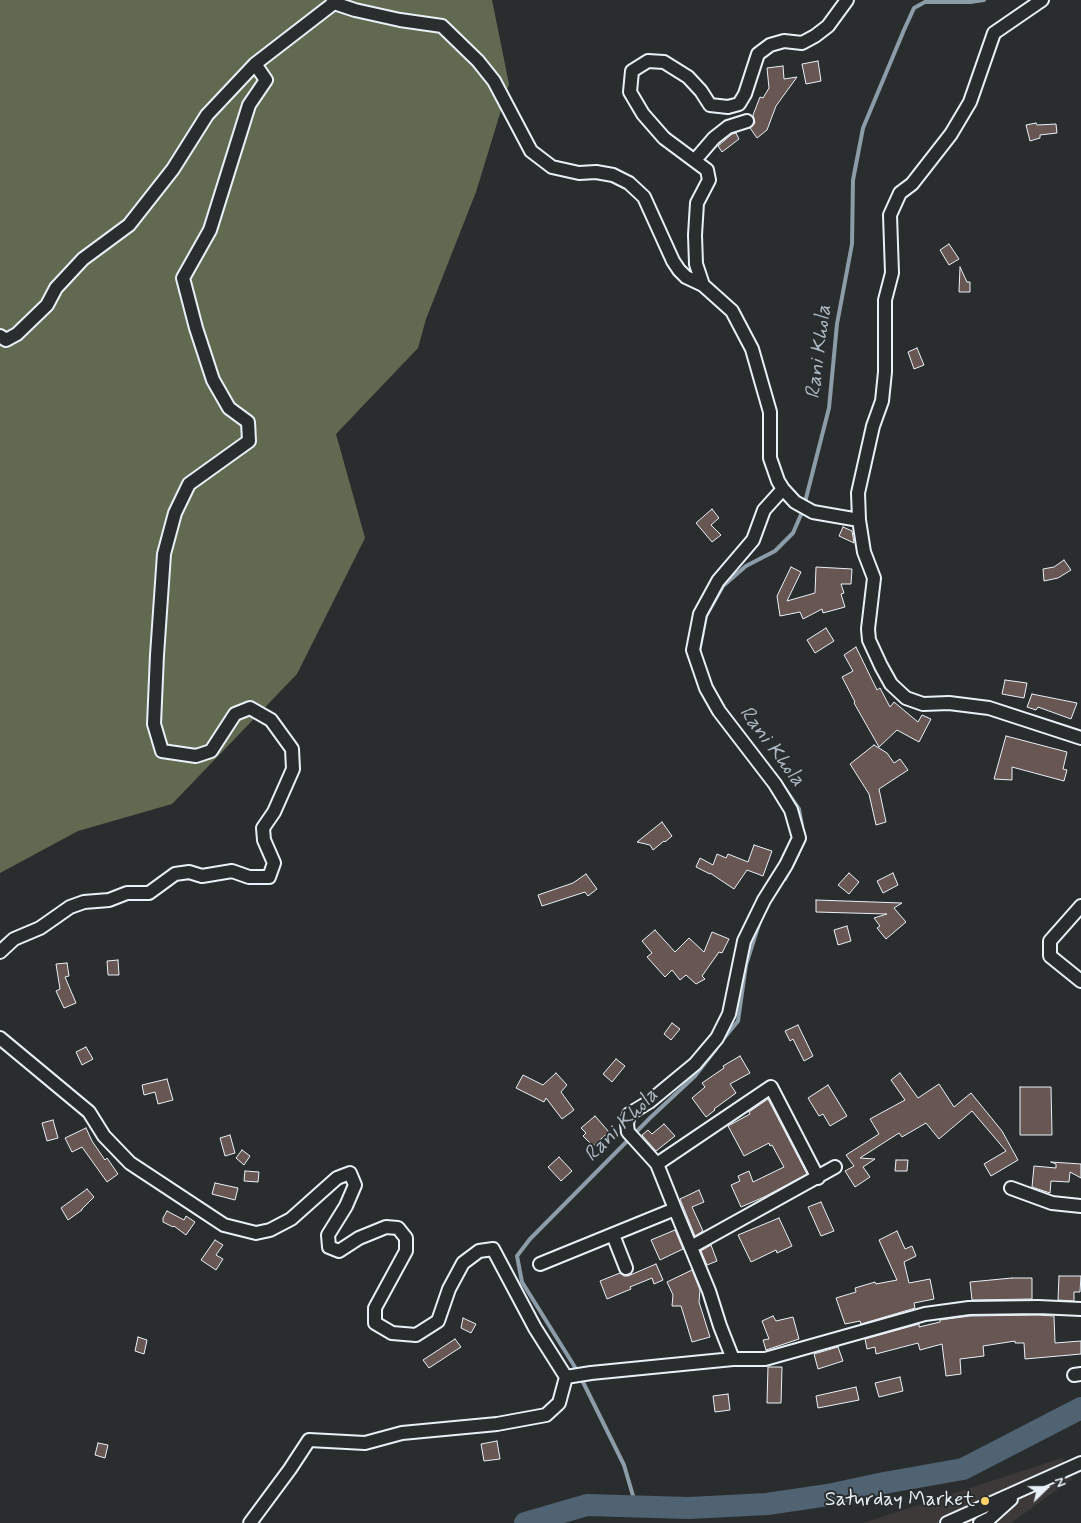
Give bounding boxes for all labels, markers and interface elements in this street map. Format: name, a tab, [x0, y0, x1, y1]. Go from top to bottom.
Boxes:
water label: Rani Khola	[802, 303, 838, 401]
water label: Rani Khola	[732, 702, 810, 792]
water label: Rani Khola	[580, 1084, 664, 1168]
north arrow	[1021, 1463, 1071, 1513]
text: N	[1050, 1475, 1070, 1490]
place label: Saturday Market	[825, 1489, 975, 1513]
marker: Saturday Market	[979, 1495, 991, 1507]

